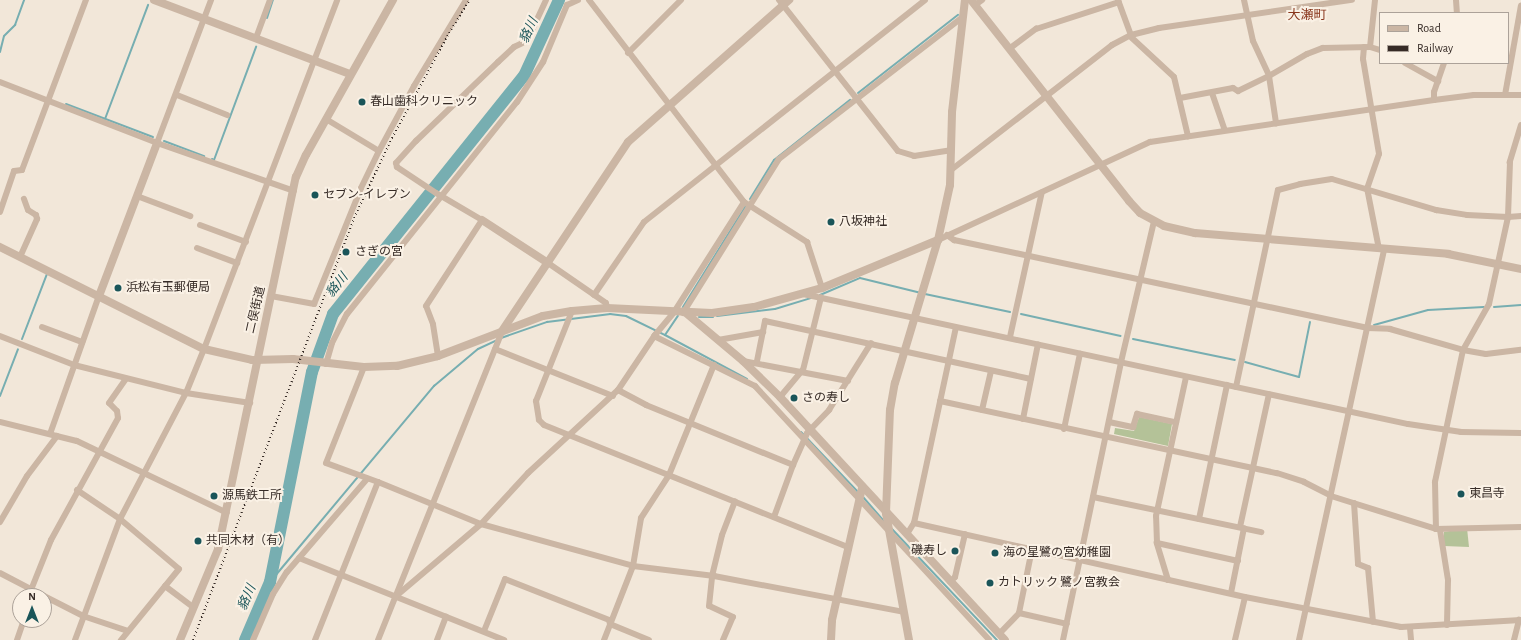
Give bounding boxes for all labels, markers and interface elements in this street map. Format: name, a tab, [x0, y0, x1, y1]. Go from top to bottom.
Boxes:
district label: 大瀬町	[1288, 8, 1326, 24]
legend	[1379, 12, 1509, 64]
water label: 貉川	[517, 16, 543, 46]
text: Road	[1417, 22, 1441, 34]
text: Railway	[1417, 42, 1453, 54]
place label: 春山歯科クリニック	[370, 95, 478, 109]
marker: 春山歯科クリニック	[357, 97, 367, 107]
place label: セブン-イレブン	[323, 188, 411, 202]
marker: セブン-イレブン	[310, 190, 320, 200]
place label: 八坂神社	[839, 215, 887, 229]
marker: 八坂神社	[826, 217, 836, 227]
place label: さぎの宮	[355, 245, 403, 259]
marker: さぎの宮	[340, 246, 352, 258]
water label: 貉川	[324, 271, 352, 301]
place label: 浜松有玉郵便局	[126, 281, 210, 295]
marker: 浜松有玉郵便局	[113, 283, 123, 293]
street label: 二俣街道	[244, 285, 268, 335]
place label: さの寿し	[802, 391, 850, 405]
marker: さの寿し	[789, 393, 799, 403]
place label: 東昌寺	[1469, 487, 1505, 501]
place label: 源馬鉄工所	[222, 489, 282, 503]
marker: 東昌寺	[1456, 489, 1466, 499]
marker: 源馬鉄工所	[209, 491, 219, 501]
place label: 共同木材（有）	[206, 534, 290, 548]
marker: 共同木材（有）	[193, 536, 203, 546]
place label: 磯寿し	[911, 544, 947, 558]
marker: 磯寿し	[950, 546, 960, 556]
place label: 海の星鷺の宮幼稚園	[1003, 546, 1111, 560]
marker: 海の星鷺の宮幼稚園	[990, 548, 1000, 558]
place label: カトリック 鷺ノ宮教会	[998, 576, 1120, 590]
marker: カトリック 鷺ノ宮教会	[985, 578, 995, 588]
water label: 貉川	[236, 583, 260, 613]
north arrow	[12, 588, 52, 628]
text: N	[28, 591, 36, 602]

